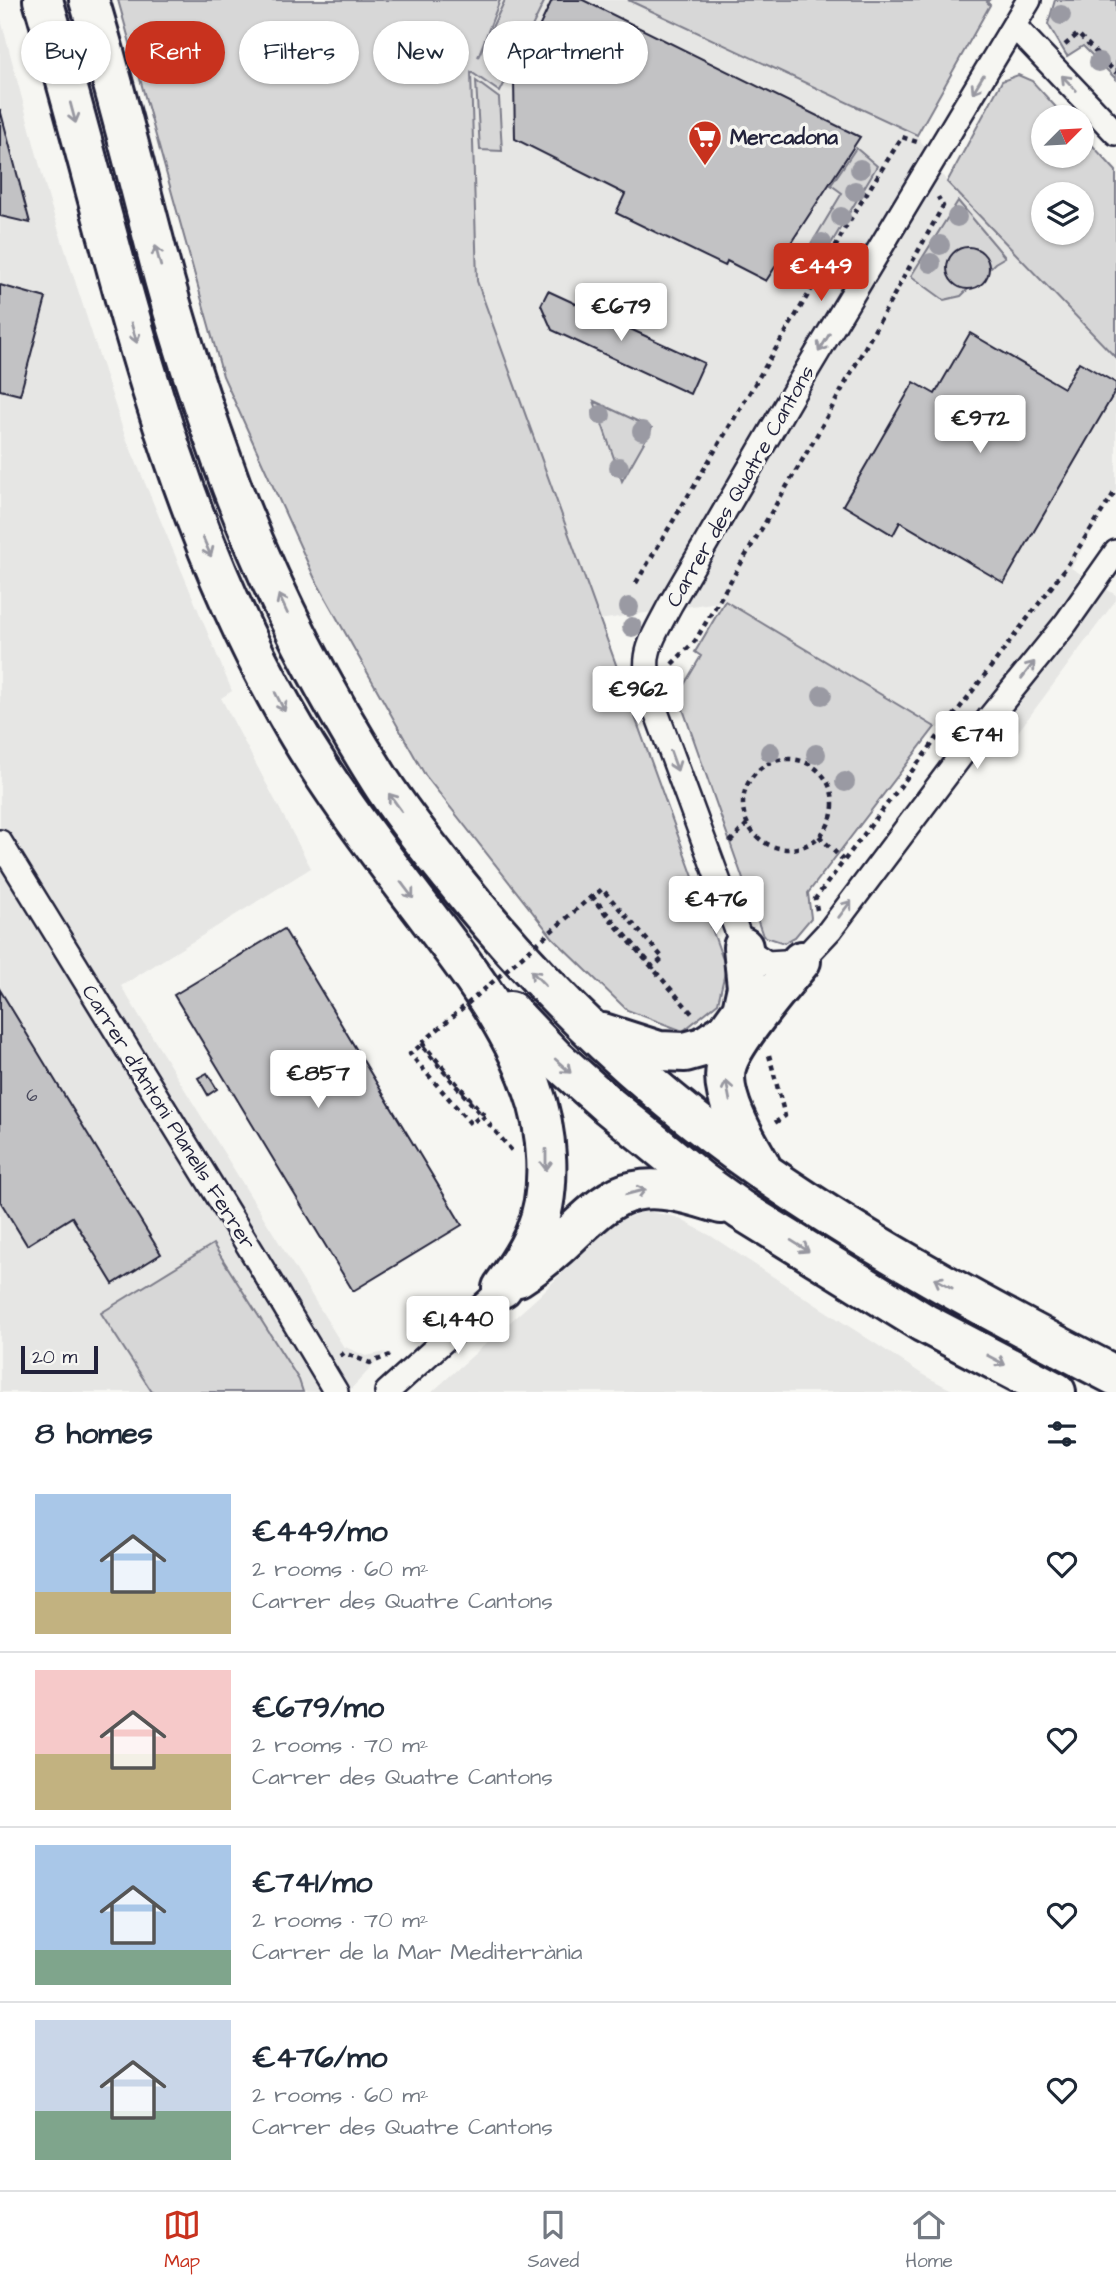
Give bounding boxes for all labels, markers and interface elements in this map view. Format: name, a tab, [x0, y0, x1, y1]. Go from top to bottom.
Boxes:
chip: Buy	[21, 21, 111, 84]
chip: Rent	[125, 21, 225, 84]
chip: Filters	[239, 21, 359, 84]
chip: New	[373, 21, 469, 84]
chip: Apartment	[483, 21, 648, 84]
one-way arrow	[971, 74, 985, 94]
one-way arrow	[1060, 75, 1077, 92]
one-way arrow	[68, 102, 81, 124]
north arrow	[1031, 105, 1094, 168]
map controls	[1031, 105, 1094, 245]
supermarket icon: Mercadona	[686, 118, 724, 167]
place label: Mercadona	[730, 123, 838, 152]
button: layers	[1031, 182, 1094, 245]
pin: €449	[780, 244, 862, 303]
one-way arrow	[151, 245, 164, 268]
text: €449	[790, 250, 852, 282]
pin: €679	[580, 284, 662, 343]
text: €679	[591, 290, 651, 322]
one-way arrow	[128, 321, 141, 343]
one-way arrow	[816, 332, 830, 352]
street label: Carrer des Quatre Cantons	[659, 360, 822, 612]
pin: €972	[939, 396, 1021, 455]
text: €972	[951, 402, 1009, 434]
one-way arrow	[202, 536, 215, 558]
one-way arrow	[276, 594, 289, 615]
one-way arrow	[1020, 661, 1035, 680]
pin: €962	[597, 666, 679, 726]
text: €962	[609, 673, 667, 705]
one-way arrow	[273, 691, 287, 712]
pin: €741	[936, 712, 1018, 771]
text: €741	[951, 718, 1003, 750]
one-way arrow	[669, 749, 681, 771]
one-way arrow	[387, 793, 402, 812]
pin: €476	[675, 876, 757, 936]
one-way arrow	[400, 880, 415, 899]
text: €476	[685, 883, 747, 915]
one-way arrow	[838, 901, 853, 919]
one-way arrow	[530, 970, 547, 987]
street label: Carrer d'Antoni Planells Ferrer	[75, 979, 263, 1256]
pin: €857	[277, 1050, 359, 1110]
text: €857	[286, 1057, 350, 1089]
one-way arrow	[554, 1058, 572, 1074]
one-way arrow	[721, 1080, 735, 1103]
house number: 6	[26, 1083, 38, 1108]
one-way arrow	[539, 1148, 552, 1171]
one-way arrow	[624, 1185, 646, 1198]
one-way arrow	[789, 1240, 809, 1254]
one-way arrow	[933, 1276, 953, 1290]
pin: €1,440	[401, 1296, 515, 1356]
text: €1,440	[422, 1303, 494, 1335]
scale bar	[21, 1343, 98, 1375]
text: 20 m	[32, 1344, 77, 1371]
one-way arrow	[985, 1354, 1006, 1368]
text: 8 homes	[35, 1413, 153, 1455]
icon: filters	[1043, 1415, 1081, 1453]
text: €449/mo	[252, 1511, 388, 1553]
icon: home	[91, 1522, 175, 1606]
icon: heart	[1043, 1545, 1081, 1583]
text: 2 rooms · 60 m²	[252, 1553, 429, 1585]
text: Carrer des Quatre Cantons	[252, 1585, 553, 1617]
text: €679/mo	[252, 1687, 384, 1729]
icon: home	[91, 1698, 175, 1782]
icon: heart	[1043, 1721, 1081, 1759]
text: 2 rooms · 70 m²	[252, 1729, 428, 1761]
text: Carrer des Quatre Cantons	[252, 1761, 553, 1793]
text: €741/mo	[252, 1862, 372, 1904]
icon: home	[91, 1873, 175, 1957]
icon: heart	[1043, 1896, 1081, 1934]
text: 2 rooms · 70 m²	[252, 1904, 428, 1936]
text: Carrer de la Mar Mediterrània	[252, 1936, 583, 1968]
text: €476/mo	[252, 2037, 387, 2079]
icon: home	[91, 2048, 175, 2132]
icon: heart	[1043, 2071, 1081, 2109]
text: 2 rooms · 60 m²	[252, 2079, 429, 2111]
text: Carrer des Quatre Cantons	[252, 2111, 553, 2143]
tab: Map	[163, 2206, 201, 2275]
tab: Saved	[527, 2206, 579, 2275]
tab: Home	[906, 2206, 953, 2275]

